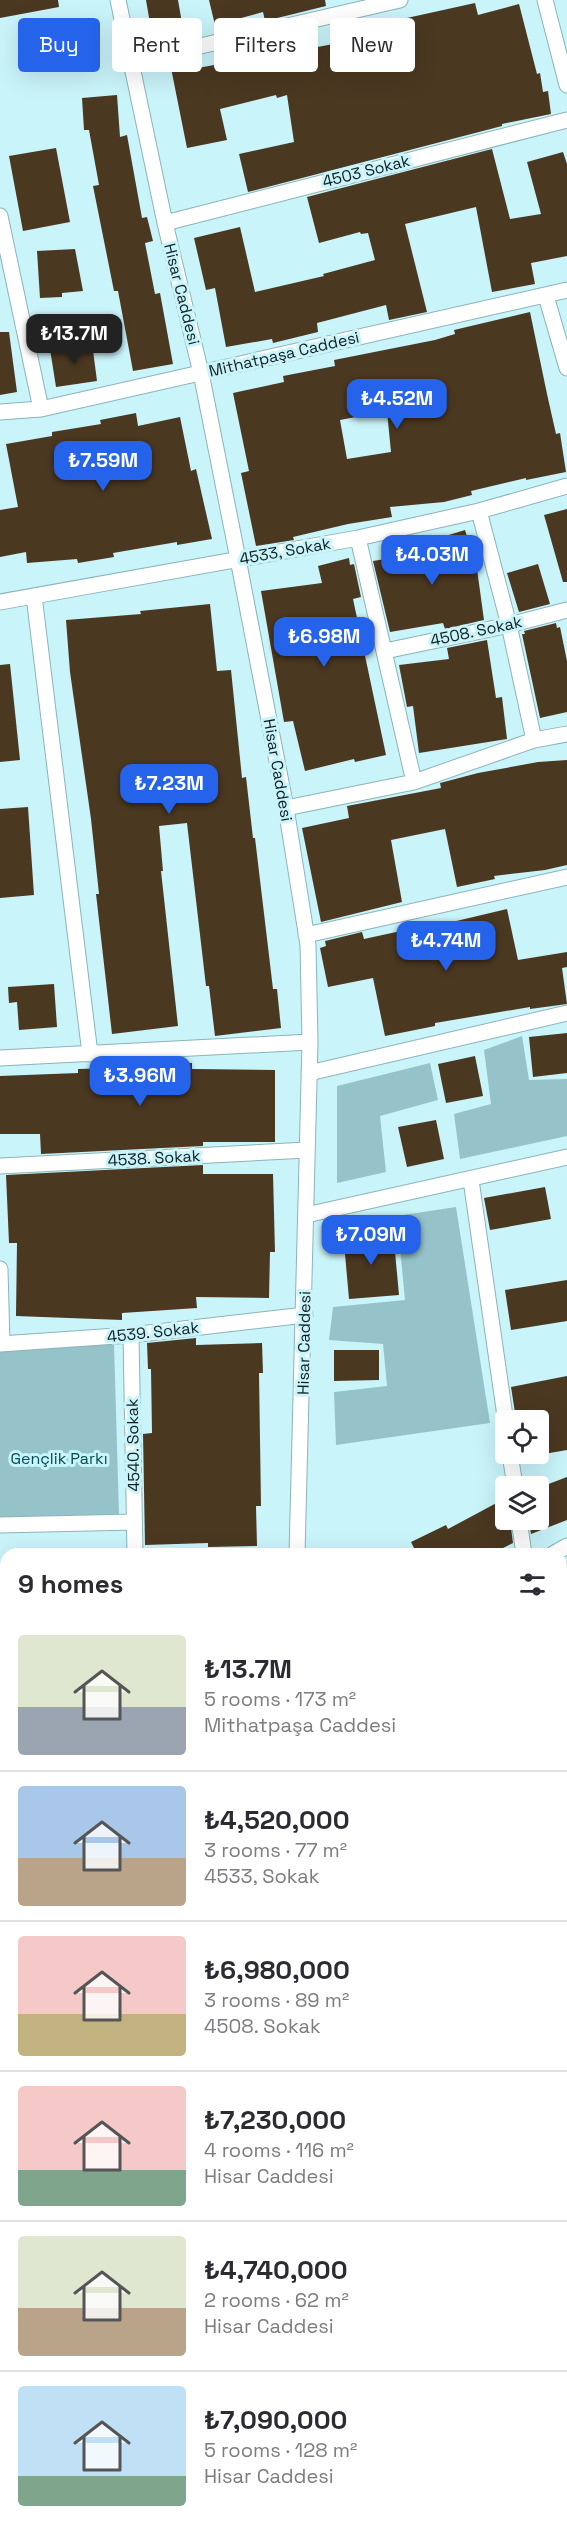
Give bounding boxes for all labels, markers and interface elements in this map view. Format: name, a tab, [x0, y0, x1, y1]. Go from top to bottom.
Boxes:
chip: Buy	[18, 18, 100, 72]
chip: Rent	[112, 18, 202, 72]
chip: Filters	[214, 18, 318, 72]
chip: New	[330, 18, 415, 72]
street label: 4503 Sokak	[320, 150, 412, 192]
street label: Hisar Caddesi	[159, 241, 205, 347]
pin: ₺13.7M	[25, 314, 123, 365]
text: ₺13.7M	[40, 320, 108, 346]
street label: Mithatpaşa Caddesi	[207, 326, 361, 382]
pin: ₺4.52M	[348, 379, 446, 430]
text: ₺4.52M	[361, 385, 433, 411]
pin: ₺7.59M	[54, 441, 152, 492]
text: ₺7.59M	[68, 447, 138, 473]
street label: 4533, Sokak	[238, 533, 333, 569]
pin: ₺4.03M	[383, 535, 481, 586]
text: ₺4.03M	[395, 541, 469, 567]
street label: 4508. Sokak	[428, 611, 524, 651]
pin: ₺6.98M	[275, 617, 373, 668]
text: ₺6.98M	[288, 623, 360, 649]
street label: Hisar Caddesi	[259, 717, 297, 823]
pin: ₺7.23M	[120, 764, 218, 815]
text: ₺7.23M	[134, 770, 204, 796]
pin: ₺4.74M	[397, 921, 495, 972]
text: ₺4.74M	[411, 927, 481, 953]
pin: ₺3.96M	[91, 1056, 189, 1107]
text: ₺3.96M	[104, 1062, 176, 1088]
street label: 4538. Sokak	[107, 1145, 201, 1171]
pin: ₺7.09M	[322, 1215, 420, 1266]
text: ₺7.09M	[336, 1221, 406, 1247]
street label: Hisar Caddesi	[293, 1291, 315, 1395]
street label: 4539. Sokak	[106, 1317, 200, 1347]
street label: 4540. Sokak	[122, 1398, 144, 1492]
map controls	[495, 1410, 549, 1530]
button: locate	[495, 1410, 549, 1464]
park label: Gençlik Parkı	[10, 1448, 108, 1469]
button: layers	[495, 1476, 549, 1530]
text: 9 homes	[18, 1567, 123, 1601]
icon: filters	[516, 1568, 549, 1601]
text: ₺13.7M	[204, 1652, 292, 1686]
icon: home	[66, 1659, 138, 1731]
text: 5 rooms · 173 m²	[204, 1686, 356, 1712]
text: Mithatpaşa Caddesi	[204, 1712, 396, 1738]
text: ₺4,520,000	[204, 1803, 350, 1837]
icon: home	[66, 1810, 138, 1882]
text: 3 rooms · 77 m²	[204, 1837, 347, 1863]
text: 4533, Sokak	[204, 1863, 320, 1889]
text: ₺6,980,000	[204, 1953, 350, 1987]
icon: home	[66, 1960, 138, 2032]
text: 3 rooms · 89 m²	[204, 1987, 349, 2013]
text: 4508. Sokak	[204, 2013, 321, 2039]
text: ₺7,230,000	[204, 2103, 346, 2137]
icon: home	[66, 2110, 138, 2182]
text: 4 rooms · 116 m²	[204, 2137, 354, 2163]
text: Hisar Caddesi	[204, 2163, 334, 2189]
text: ₺4,740,000	[204, 2253, 348, 2287]
icon: home	[66, 2260, 138, 2332]
text: 2 rooms · 62 m²	[204, 2287, 349, 2313]
text: Hisar Caddesi	[204, 2313, 334, 2339]
text: ₺7,090,000	[204, 2403, 347, 2437]
icon: home	[66, 2410, 138, 2482]
text: 5 rooms · 128 m²	[204, 2437, 357, 2463]
text: Hisar Caddesi	[204, 2463, 334, 2489]

